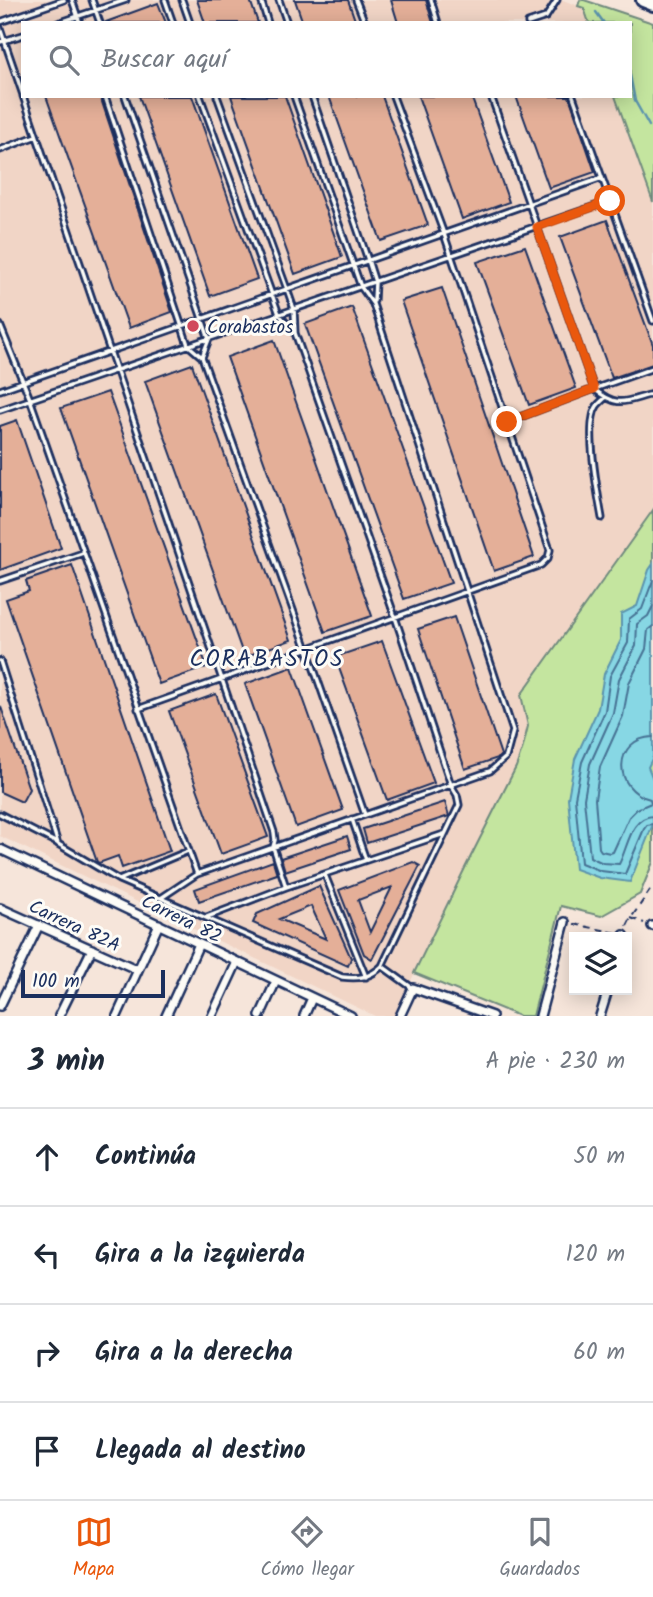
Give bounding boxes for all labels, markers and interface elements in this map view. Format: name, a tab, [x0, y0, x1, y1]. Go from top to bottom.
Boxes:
search box	[21, 21, 632, 98]
text: Buscar aquí	[101, 39, 227, 81]
icon: search	[45, 41, 83, 79]
route start	[594, 185, 625, 216]
place label: Corabastos	[207, 313, 293, 343]
marker: Corabastos	[185, 318, 201, 334]
route end	[491, 406, 522, 437]
district label: CORABASTOS	[190, 642, 344, 678]
street label: Carrera 82	[136, 887, 227, 952]
street label: Carrera 82A	[23, 892, 125, 961]
map controls	[569, 932, 632, 995]
button: layers	[569, 932, 632, 995]
scale bar	[21, 967, 164, 999]
text: 100 m	[32, 967, 80, 997]
text: 3 min	[28, 1038, 105, 1086]
text: A pie · 230 m	[486, 1044, 625, 1080]
text: Continúa	[95, 1136, 196, 1178]
icon: ahead	[28, 1138, 66, 1176]
text: 50 m	[574, 1139, 625, 1175]
text: Gira a la izquierda	[95, 1234, 305, 1276]
icon: left	[28, 1236, 66, 1274]
text: 120 m	[565, 1237, 625, 1273]
text: Gira a la derecha	[95, 1332, 293, 1374]
icon: right	[28, 1334, 66, 1372]
text: 60 m	[573, 1335, 625, 1371]
text: Llegada al destino	[95, 1430, 306, 1472]
icon: arrive	[28, 1432, 66, 1470]
tab: Mapa	[73, 1513, 115, 1585]
tab: Cómo llegar	[260, 1513, 354, 1585]
tab: Guardados	[500, 1513, 580, 1585]

